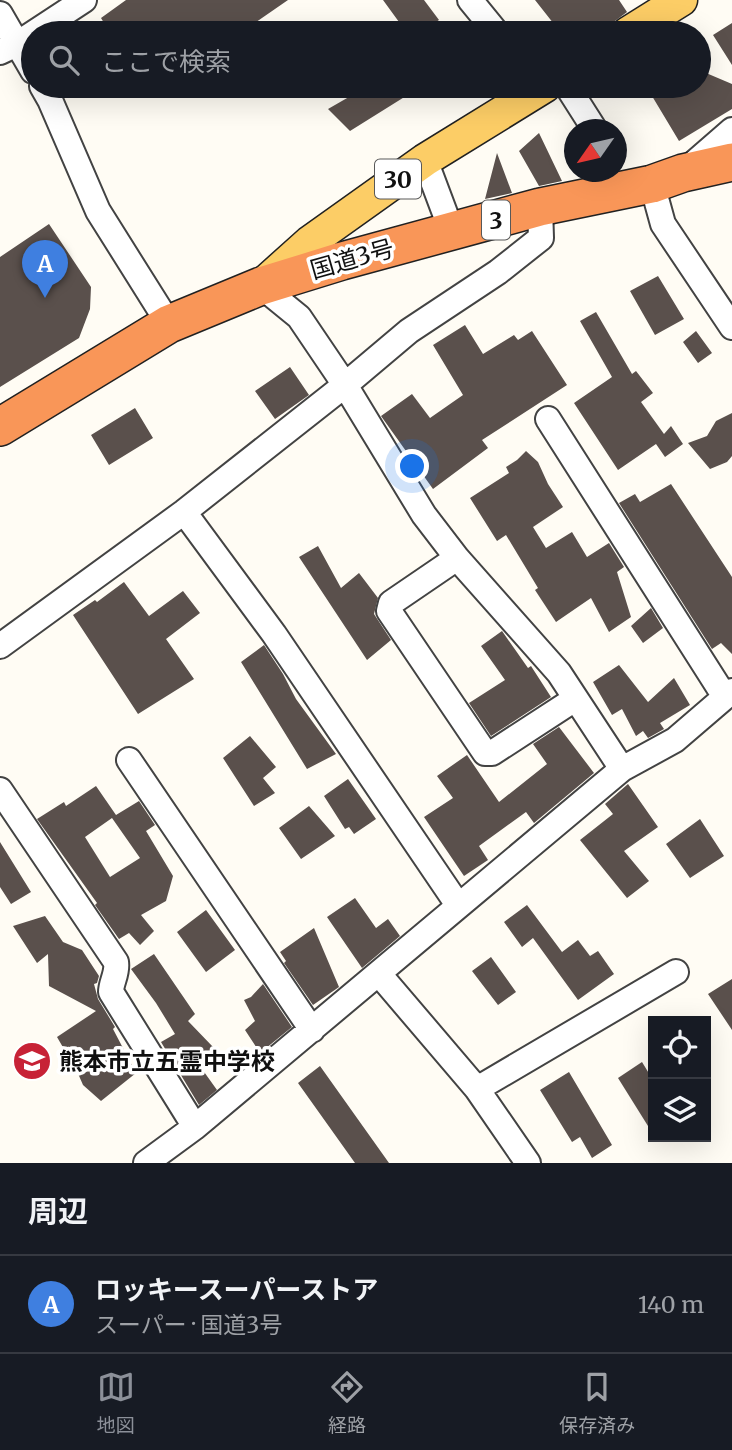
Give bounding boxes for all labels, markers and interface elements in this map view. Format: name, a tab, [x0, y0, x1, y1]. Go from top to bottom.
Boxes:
search box	[21, 21, 711, 98]
icon: search	[45, 41, 83, 79]
text: ここで検索	[101, 45, 231, 78]
north arrow	[564, 119, 627, 182]
road number: 30	[375, 160, 421, 198]
road number: 3	[482, 200, 510, 240]
street label: 国道3号	[307, 232, 397, 286]
pin: A	[22, 240, 68, 298]
your location	[395, 449, 429, 483]
map controls	[648, 1016, 711, 1142]
button: locate	[648, 1016, 711, 1079]
school or university icon: 熊本市立五霊中学校	[11, 1040, 53, 1082]
place label: 熊本市立五霊中学校	[59, 1046, 275, 1077]
button: layers	[648, 1079, 711, 1142]
text: 周辺	[28, 1192, 88, 1230]
text: ロッキースーパーストア	[95, 1273, 378, 1306]
text: A	[43, 1290, 59, 1319]
text: 140 m	[638, 1290, 704, 1319]
text: スーパー · 国道3号	[95, 1310, 282, 1339]
tab: 地図	[97, 1368, 135, 1437]
tab: 経路	[328, 1368, 366, 1437]
tab: 保存済み	[559, 1368, 635, 1437]

